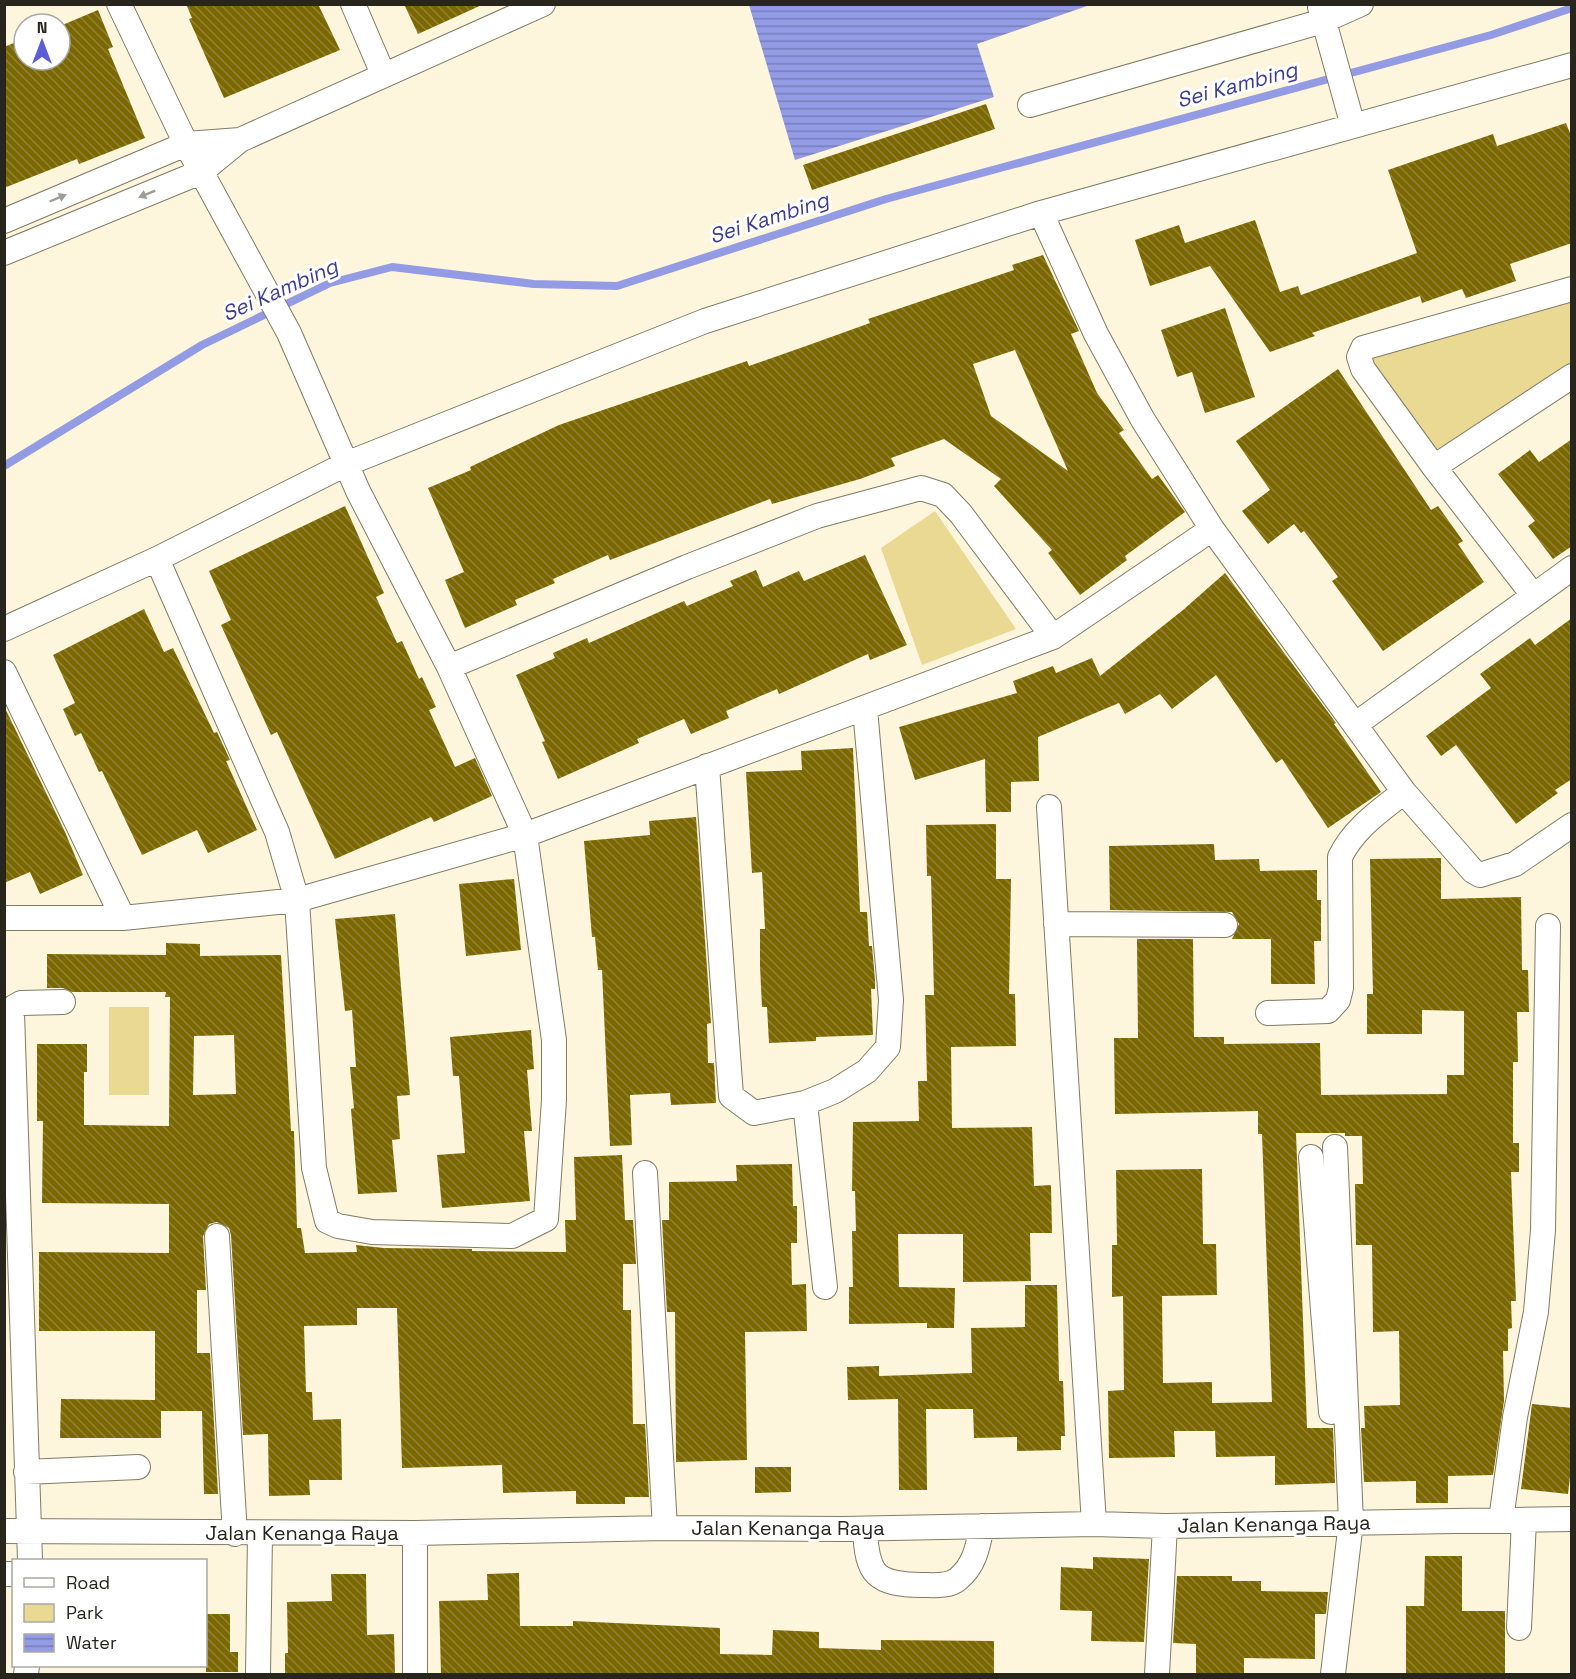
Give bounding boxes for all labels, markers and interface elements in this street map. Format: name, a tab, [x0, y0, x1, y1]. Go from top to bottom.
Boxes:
north arrow	[12, 12, 72, 72]
text: N	[37, 17, 47, 38]
water label: Sei Kambing	[1174, 55, 1302, 114]
water label: Sei Kambing	[706, 185, 833, 249]
one-way arrow	[137, 189, 155, 199]
one-way arrow	[50, 193, 68, 203]
water label: Sei Kambing	[218, 251, 343, 327]
street label: Jalan Kenanga Raya	[1177, 1509, 1371, 1539]
street label: Jalan Kenanga Raya	[691, 1515, 885, 1541]
street label: Jalan Kenanga Raya	[205, 1520, 399, 1546]
legend	[12, 1559, 207, 1667]
text: Road	[66, 1571, 110, 1594]
text: Park	[66, 1601, 104, 1624]
text: Water	[66, 1631, 117, 1654]

